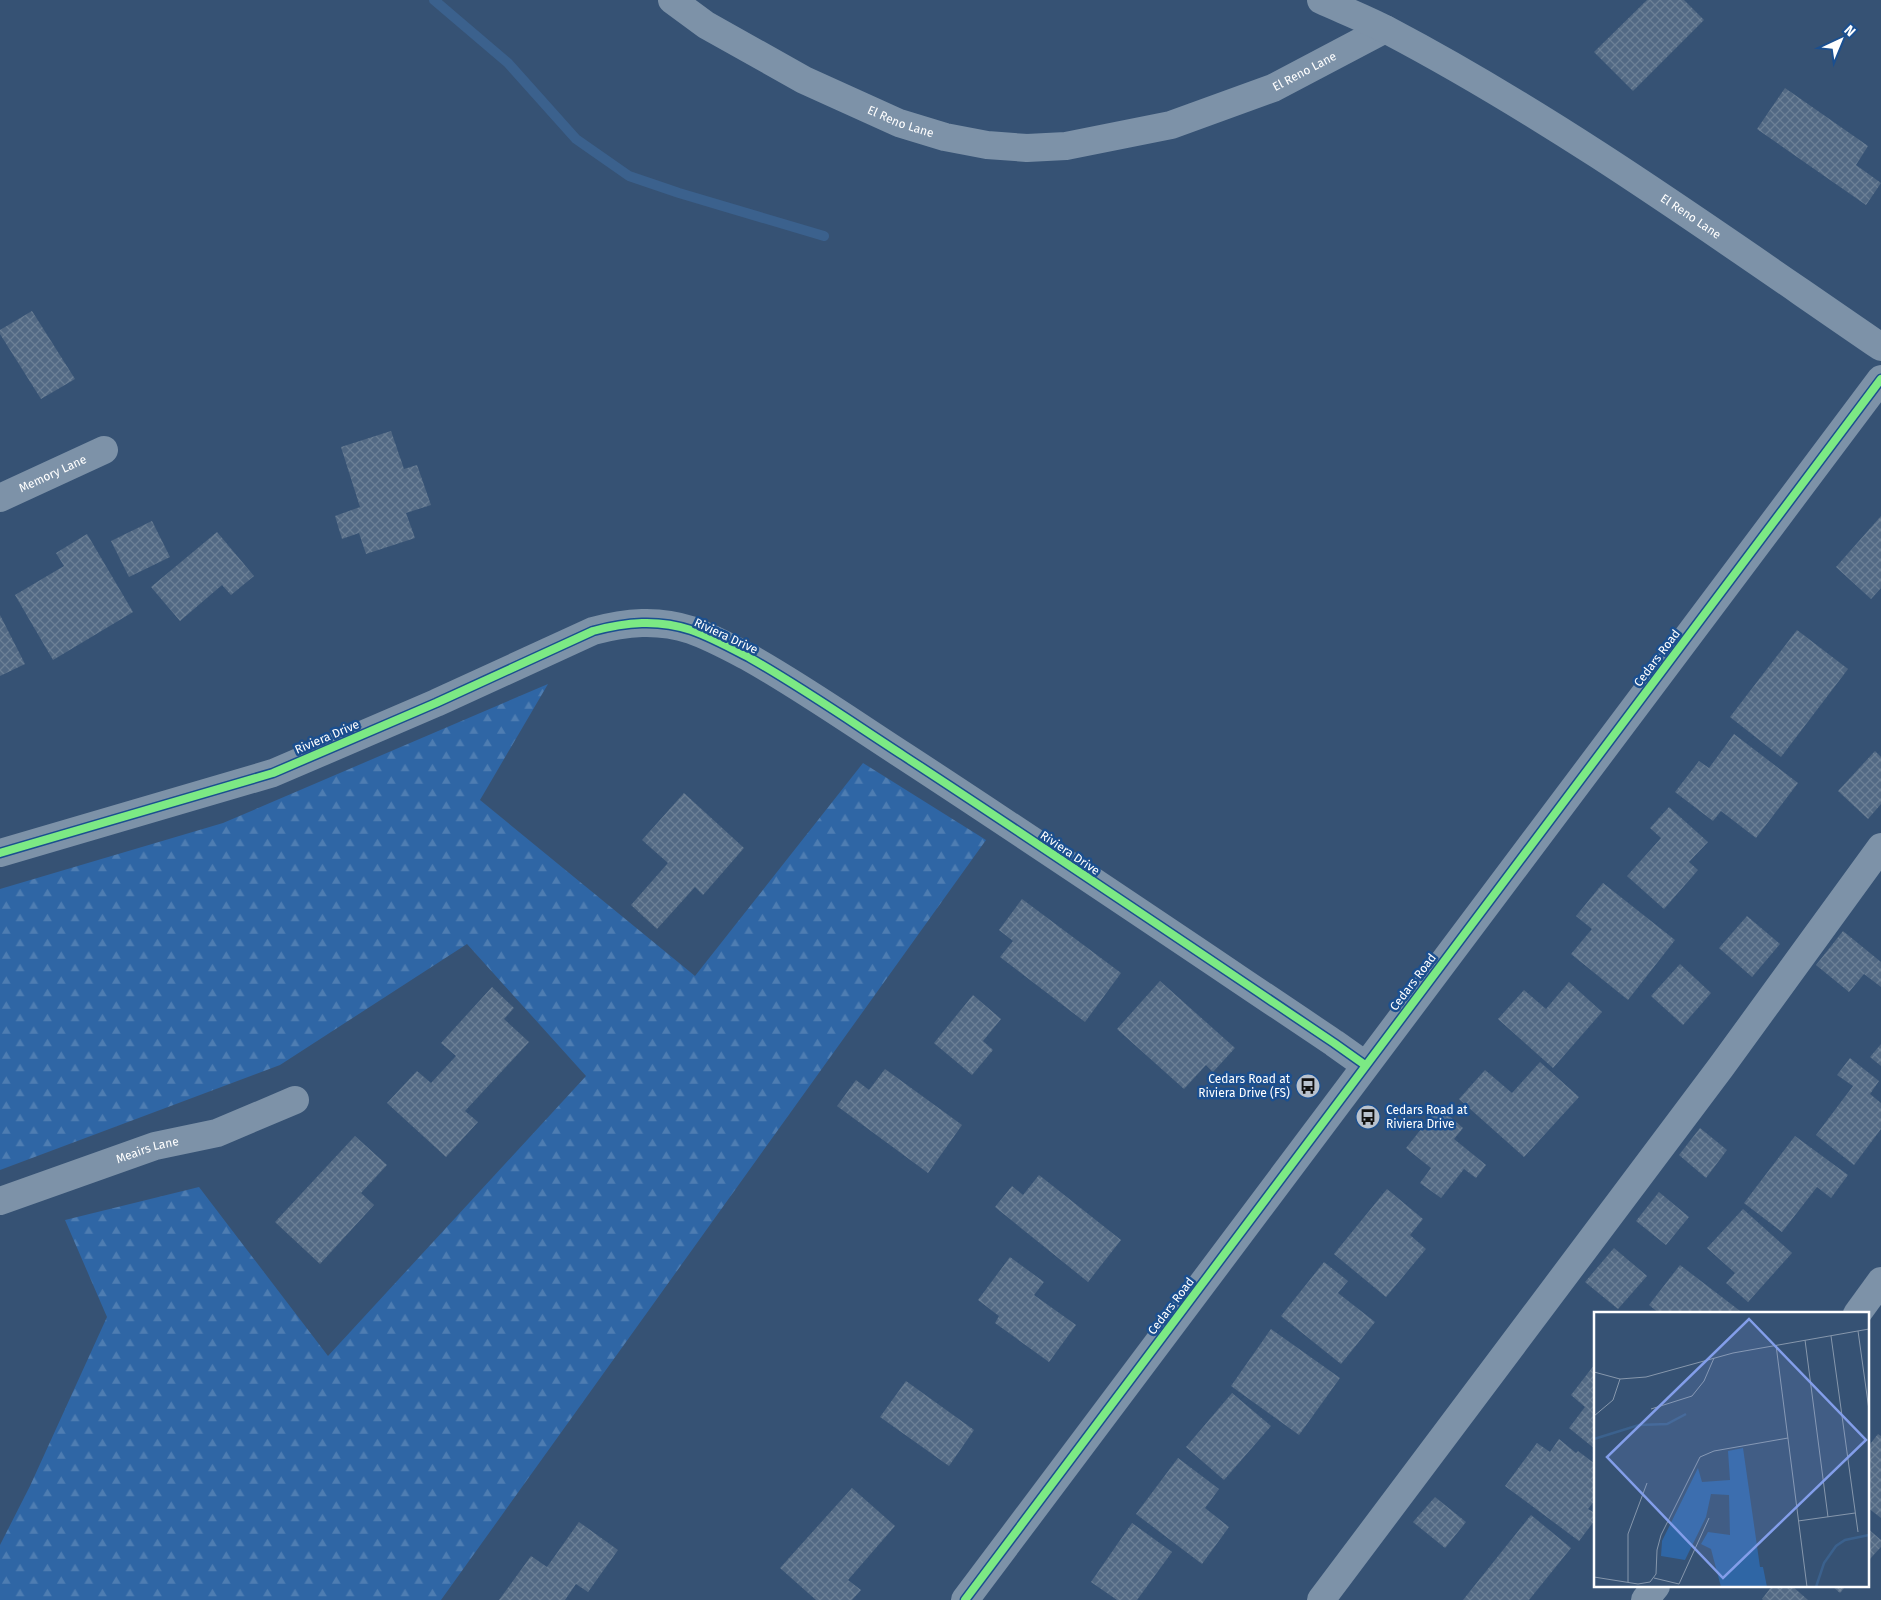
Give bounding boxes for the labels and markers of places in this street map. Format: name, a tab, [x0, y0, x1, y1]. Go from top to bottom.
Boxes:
place label: Cedars Road at Riviera Drive (FS)	[1198, 1072, 1291, 1100]
bus stop icon: Cedars Road at Riviera Drive (FS)	[1295, 1073, 1321, 1099]
place label: Cedars Road at Riviera Drive	[1386, 1103, 1468, 1131]
bus stop icon: Cedars Road at Riviera Drive	[1355, 1104, 1381, 1130]

